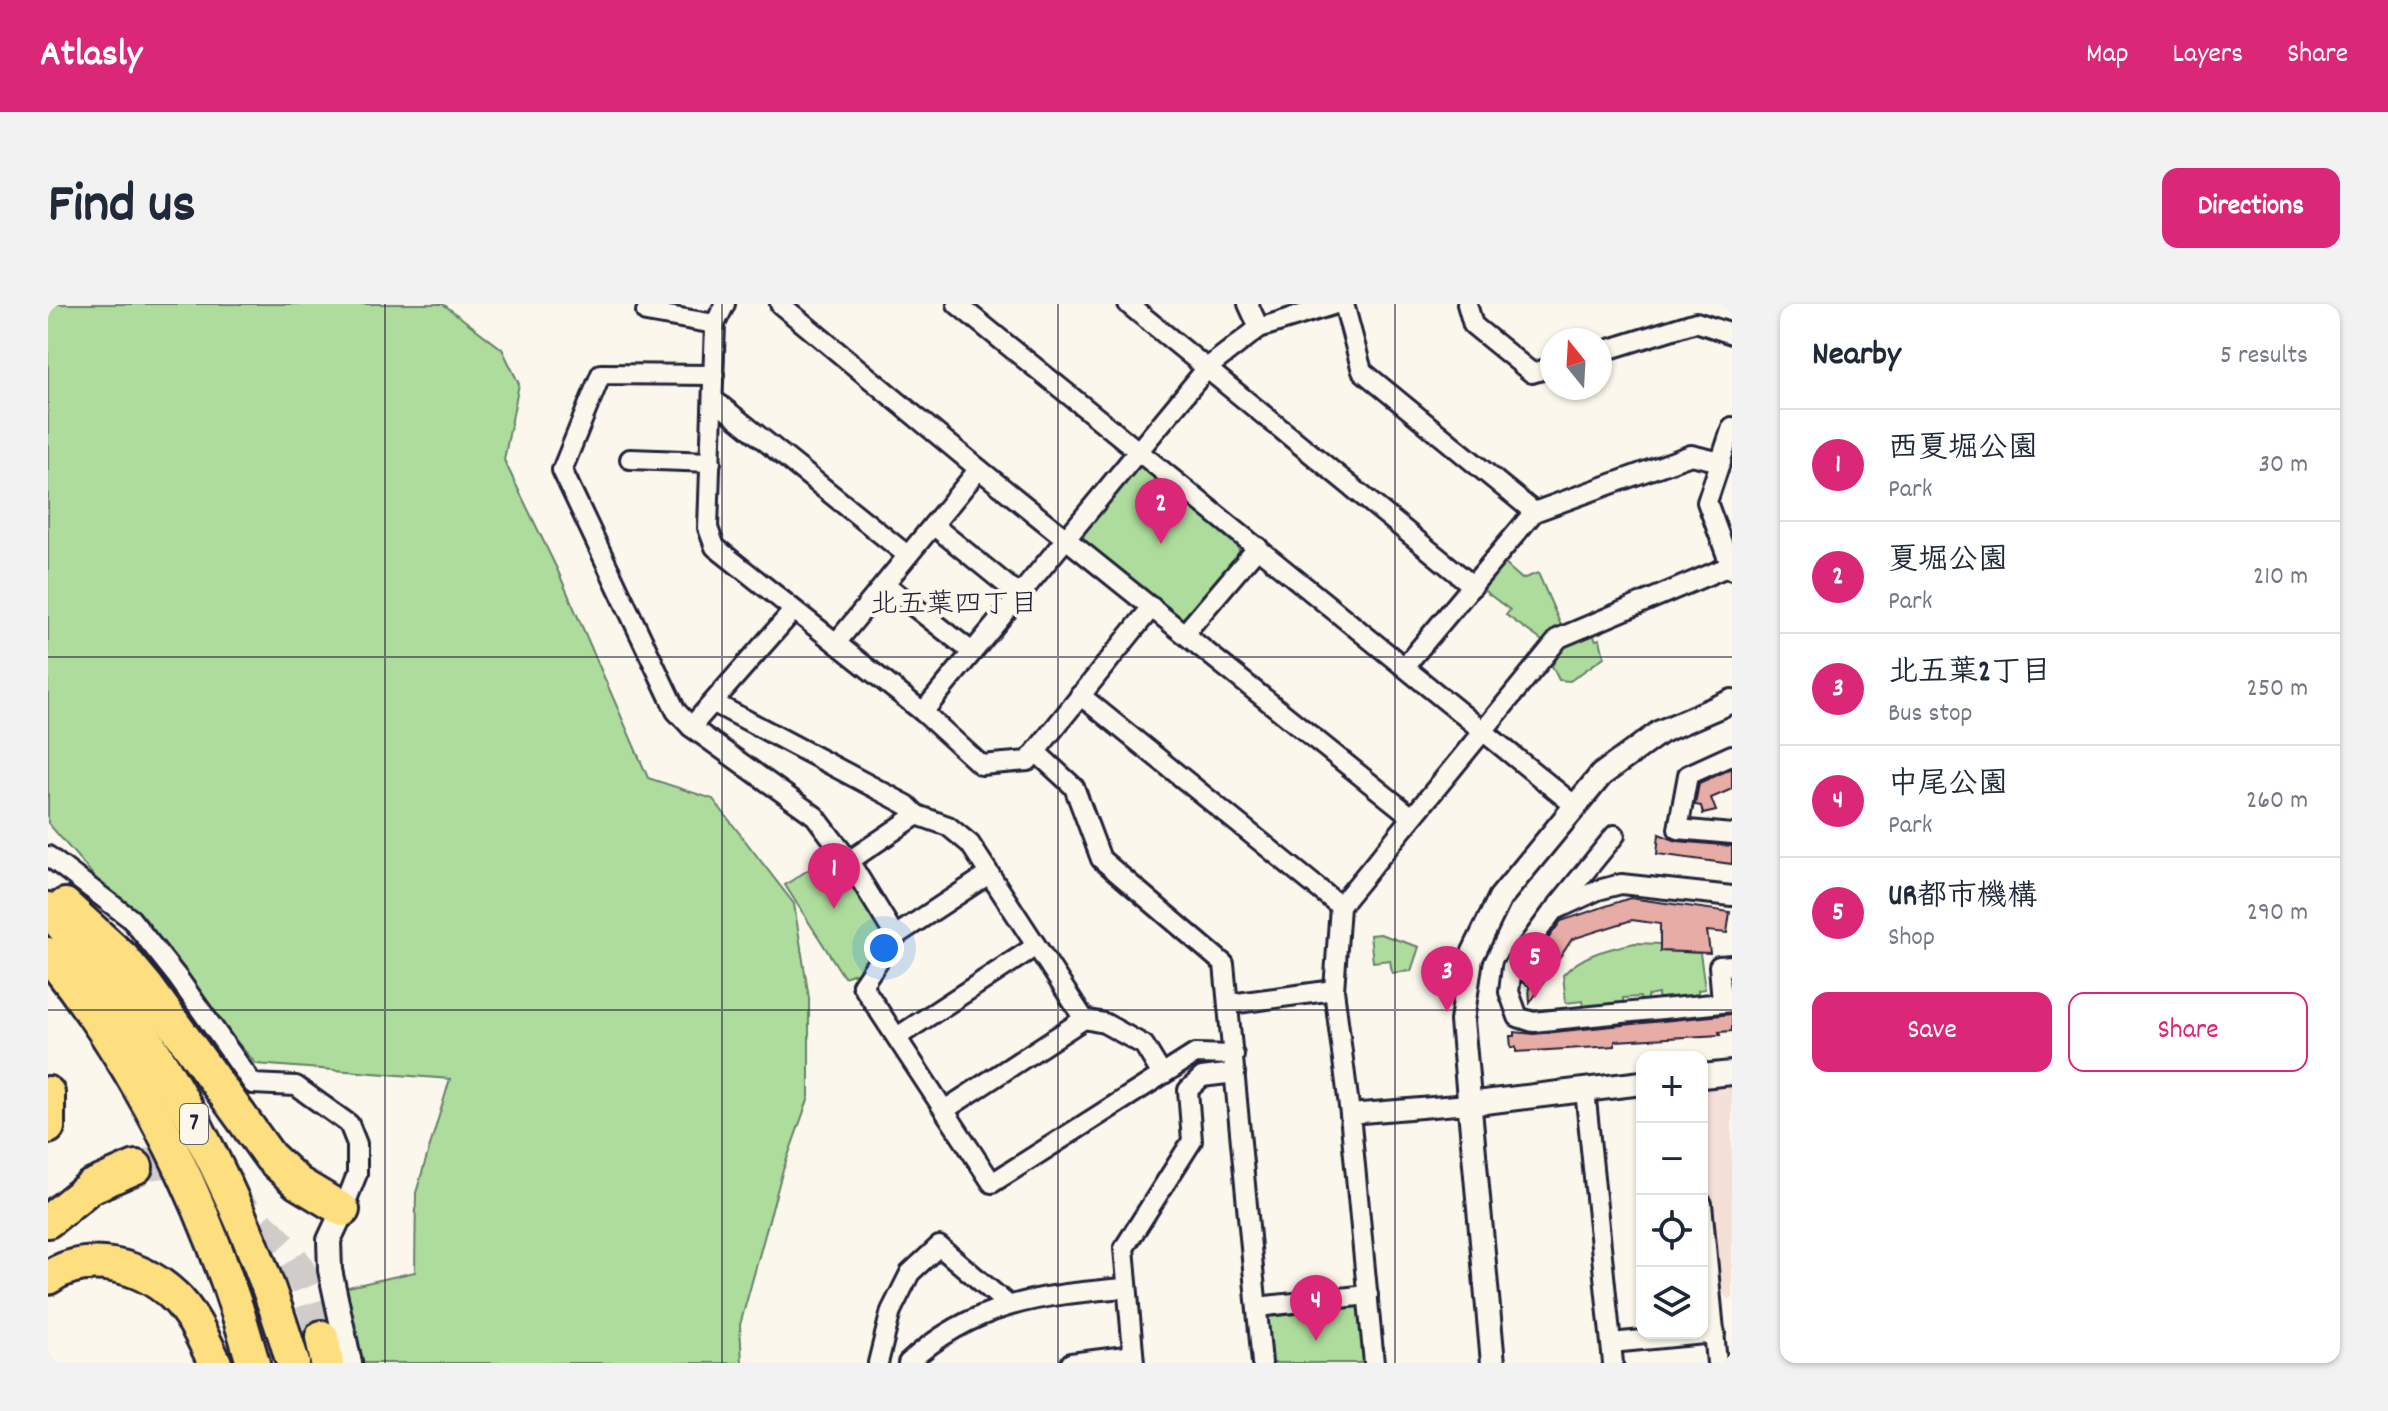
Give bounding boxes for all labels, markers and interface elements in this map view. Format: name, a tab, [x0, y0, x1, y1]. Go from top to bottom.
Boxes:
text: Atlasly	[40, 29, 142, 84]
text: Map	[2086, 36, 2129, 76]
text: Layers	[2173, 36, 2243, 76]
text: Share	[2287, 36, 2348, 76]
text: Find us	[48, 168, 196, 248]
button: Directions	[2162, 168, 2340, 248]
north arrow	[1540, 328, 1612, 400]
text: Nearby	[1812, 332, 1901, 381]
text: 5 results	[2220, 338, 2308, 375]
text: 西夏堀公園	[1888, 429, 2038, 472]
text: 1	[1835, 447, 1841, 484]
text: 30 m	[2258, 447, 2308, 484]
text: Park	[1888, 472, 1932, 509]
pin: 2	[1135, 478, 1187, 544]
text: 夏堀公園	[1888, 541, 2008, 584]
text: 2	[1832, 559, 1844, 596]
text: 210 m	[2253, 559, 2308, 596]
text: Park	[1888, 584, 1932, 621]
district label: 北五葉四丁目	[870, 587, 1038, 627]
text: 北五葉2丁目	[1888, 653, 2051, 696]
text: 3	[1832, 671, 1844, 708]
text: 250 m	[2247, 671, 2308, 708]
text: Bus stop	[1888, 696, 1973, 733]
text: 中尾公園	[1888, 765, 2008, 808]
text: 4	[1833, 783, 1843, 820]
text: 260 m	[2246, 783, 2308, 820]
text: Park	[1888, 808, 1932, 845]
pin: 1	[808, 843, 860, 909]
text: UR都市機構	[1888, 877, 2037, 920]
text: 5	[1832, 895, 1844, 932]
text: 290 m	[2247, 895, 2308, 932]
text: Shop	[1888, 920, 1935, 957]
your location	[864, 928, 904, 968]
pin: 5	[1509, 932, 1561, 998]
pin: 3	[1421, 946, 1473, 1012]
button: Save	[1812, 992, 2052, 1072]
button: Share	[2068, 992, 2308, 1072]
map controls	[1636, 1051, 1708, 1339]
button: +	[1636, 1051, 1708, 1123]
road number: 7	[180, 1104, 208, 1144]
button: −	[1636, 1123, 1708, 1195]
button: locate	[1636, 1195, 1708, 1267]
button: layers	[1636, 1267, 1708, 1339]
pin: 4	[1290, 1275, 1342, 1341]

